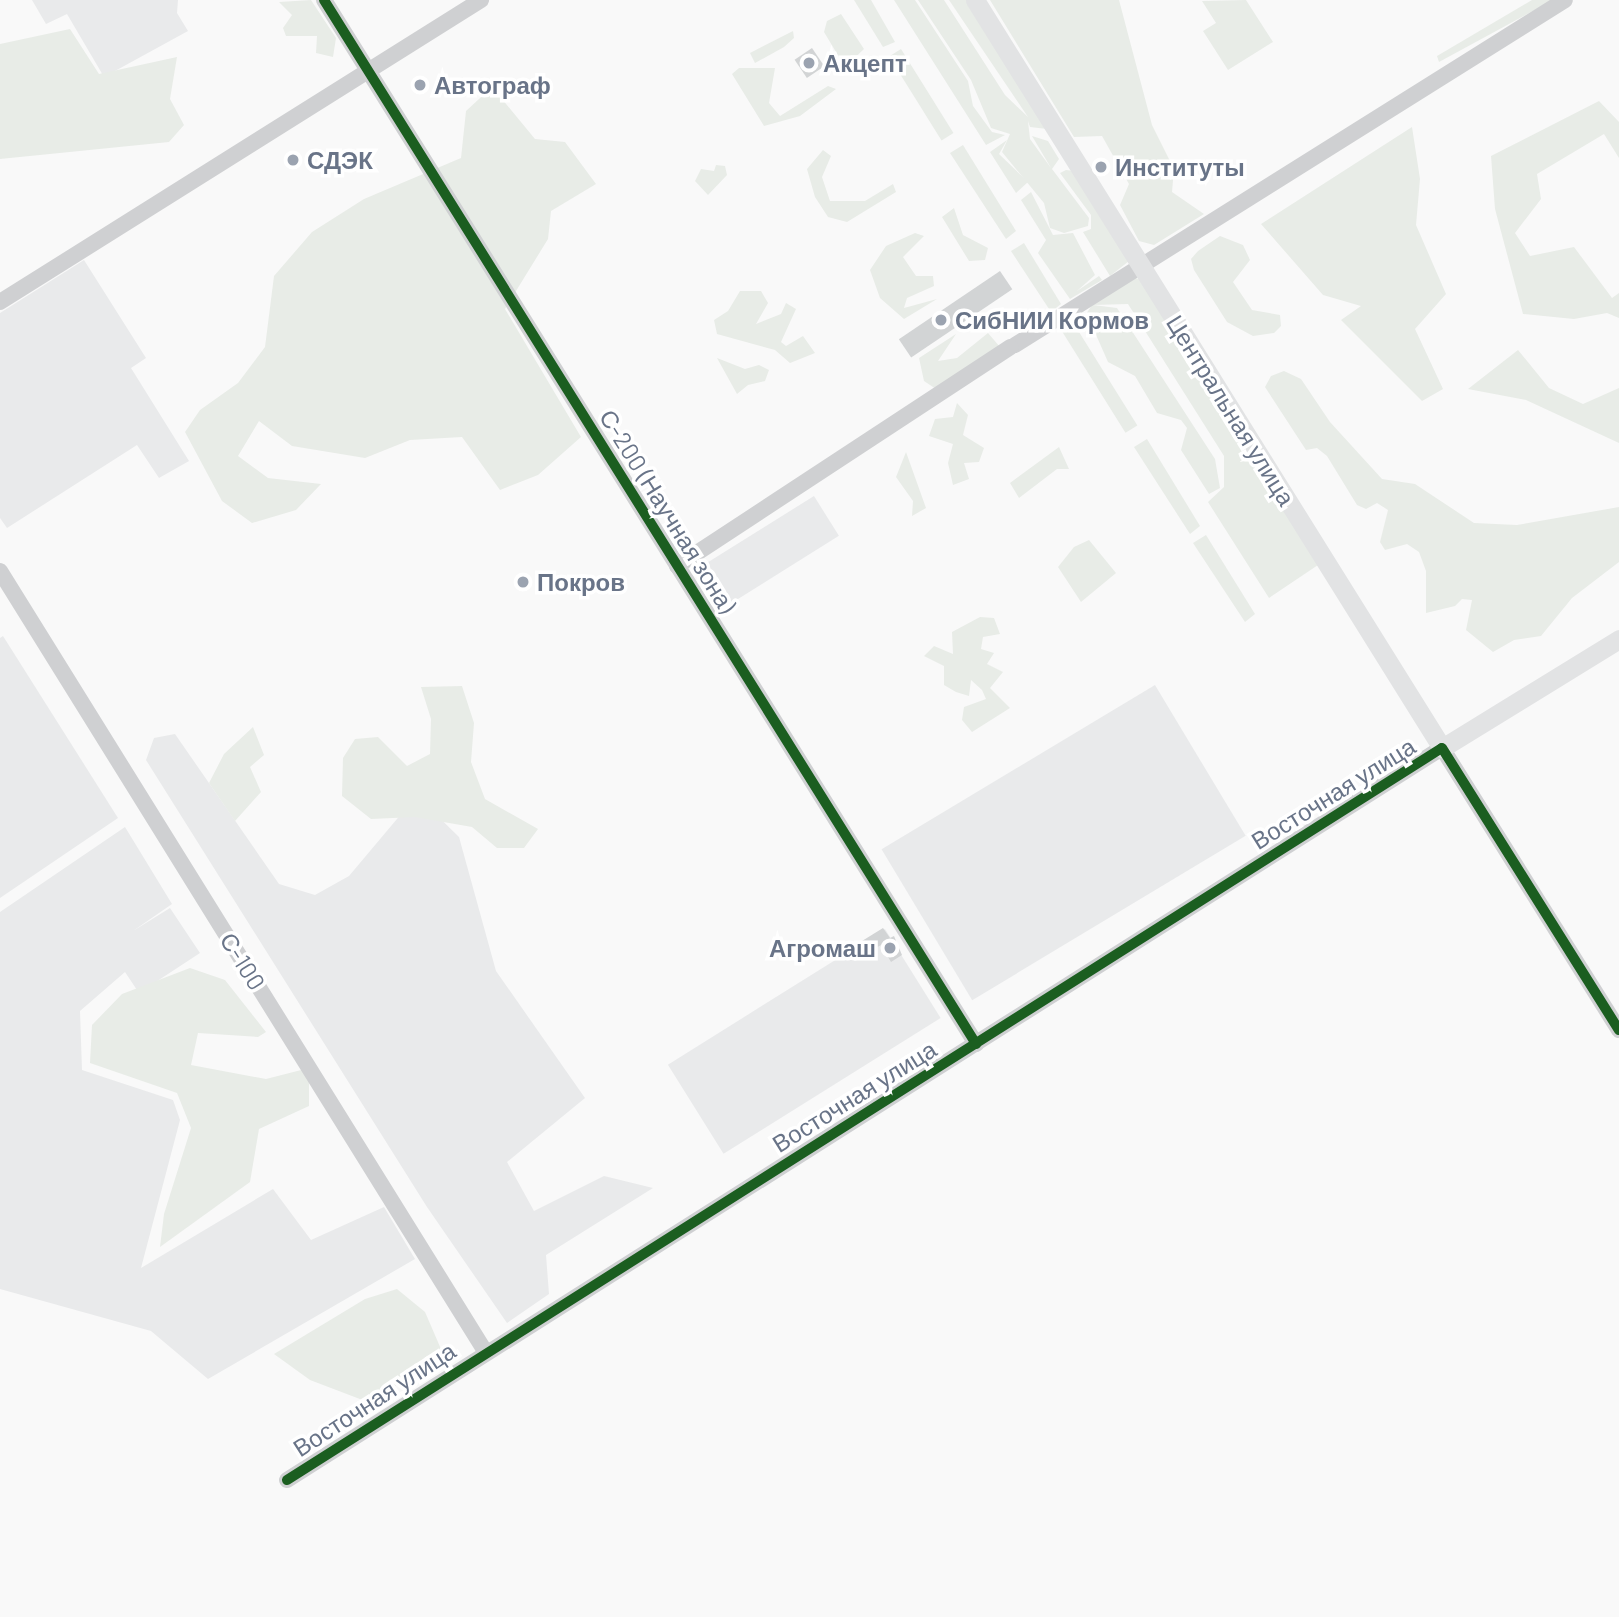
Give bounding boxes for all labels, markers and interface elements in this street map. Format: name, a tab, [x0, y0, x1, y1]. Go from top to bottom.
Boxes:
place label: Акцепт	[823, 49, 907, 77]
marker: Акцепт	[801, 55, 817, 71]
place label: Автограф	[434, 71, 551, 99]
marker: Автограф	[412, 77, 428, 93]
place label: СДЭК	[307, 146, 373, 174]
marker: СДЭК	[285, 152, 301, 168]
place label: Институты	[1115, 153, 1245, 181]
marker: Институты	[1093, 159, 1109, 175]
place label: СибНИИ Кормов	[955, 306, 1149, 334]
street label: Центральная улица	[1161, 310, 1301, 510]
marker: СибНИИ Кормов	[933, 312, 949, 328]
street label: С-200 (Научная зона)	[594, 404, 742, 618]
place label: Покров	[537, 568, 625, 596]
marker: Покров	[515, 574, 531, 590]
street label: Восточная улица	[1246, 731, 1420, 855]
street label: С-100	[214, 927, 272, 995]
place label: Агромаш	[769, 934, 876, 962]
marker: Агромаш	[882, 940, 898, 956]
street label: Восточная улица	[767, 1034, 941, 1158]
street label: Восточная улица	[287, 1336, 461, 1462]

